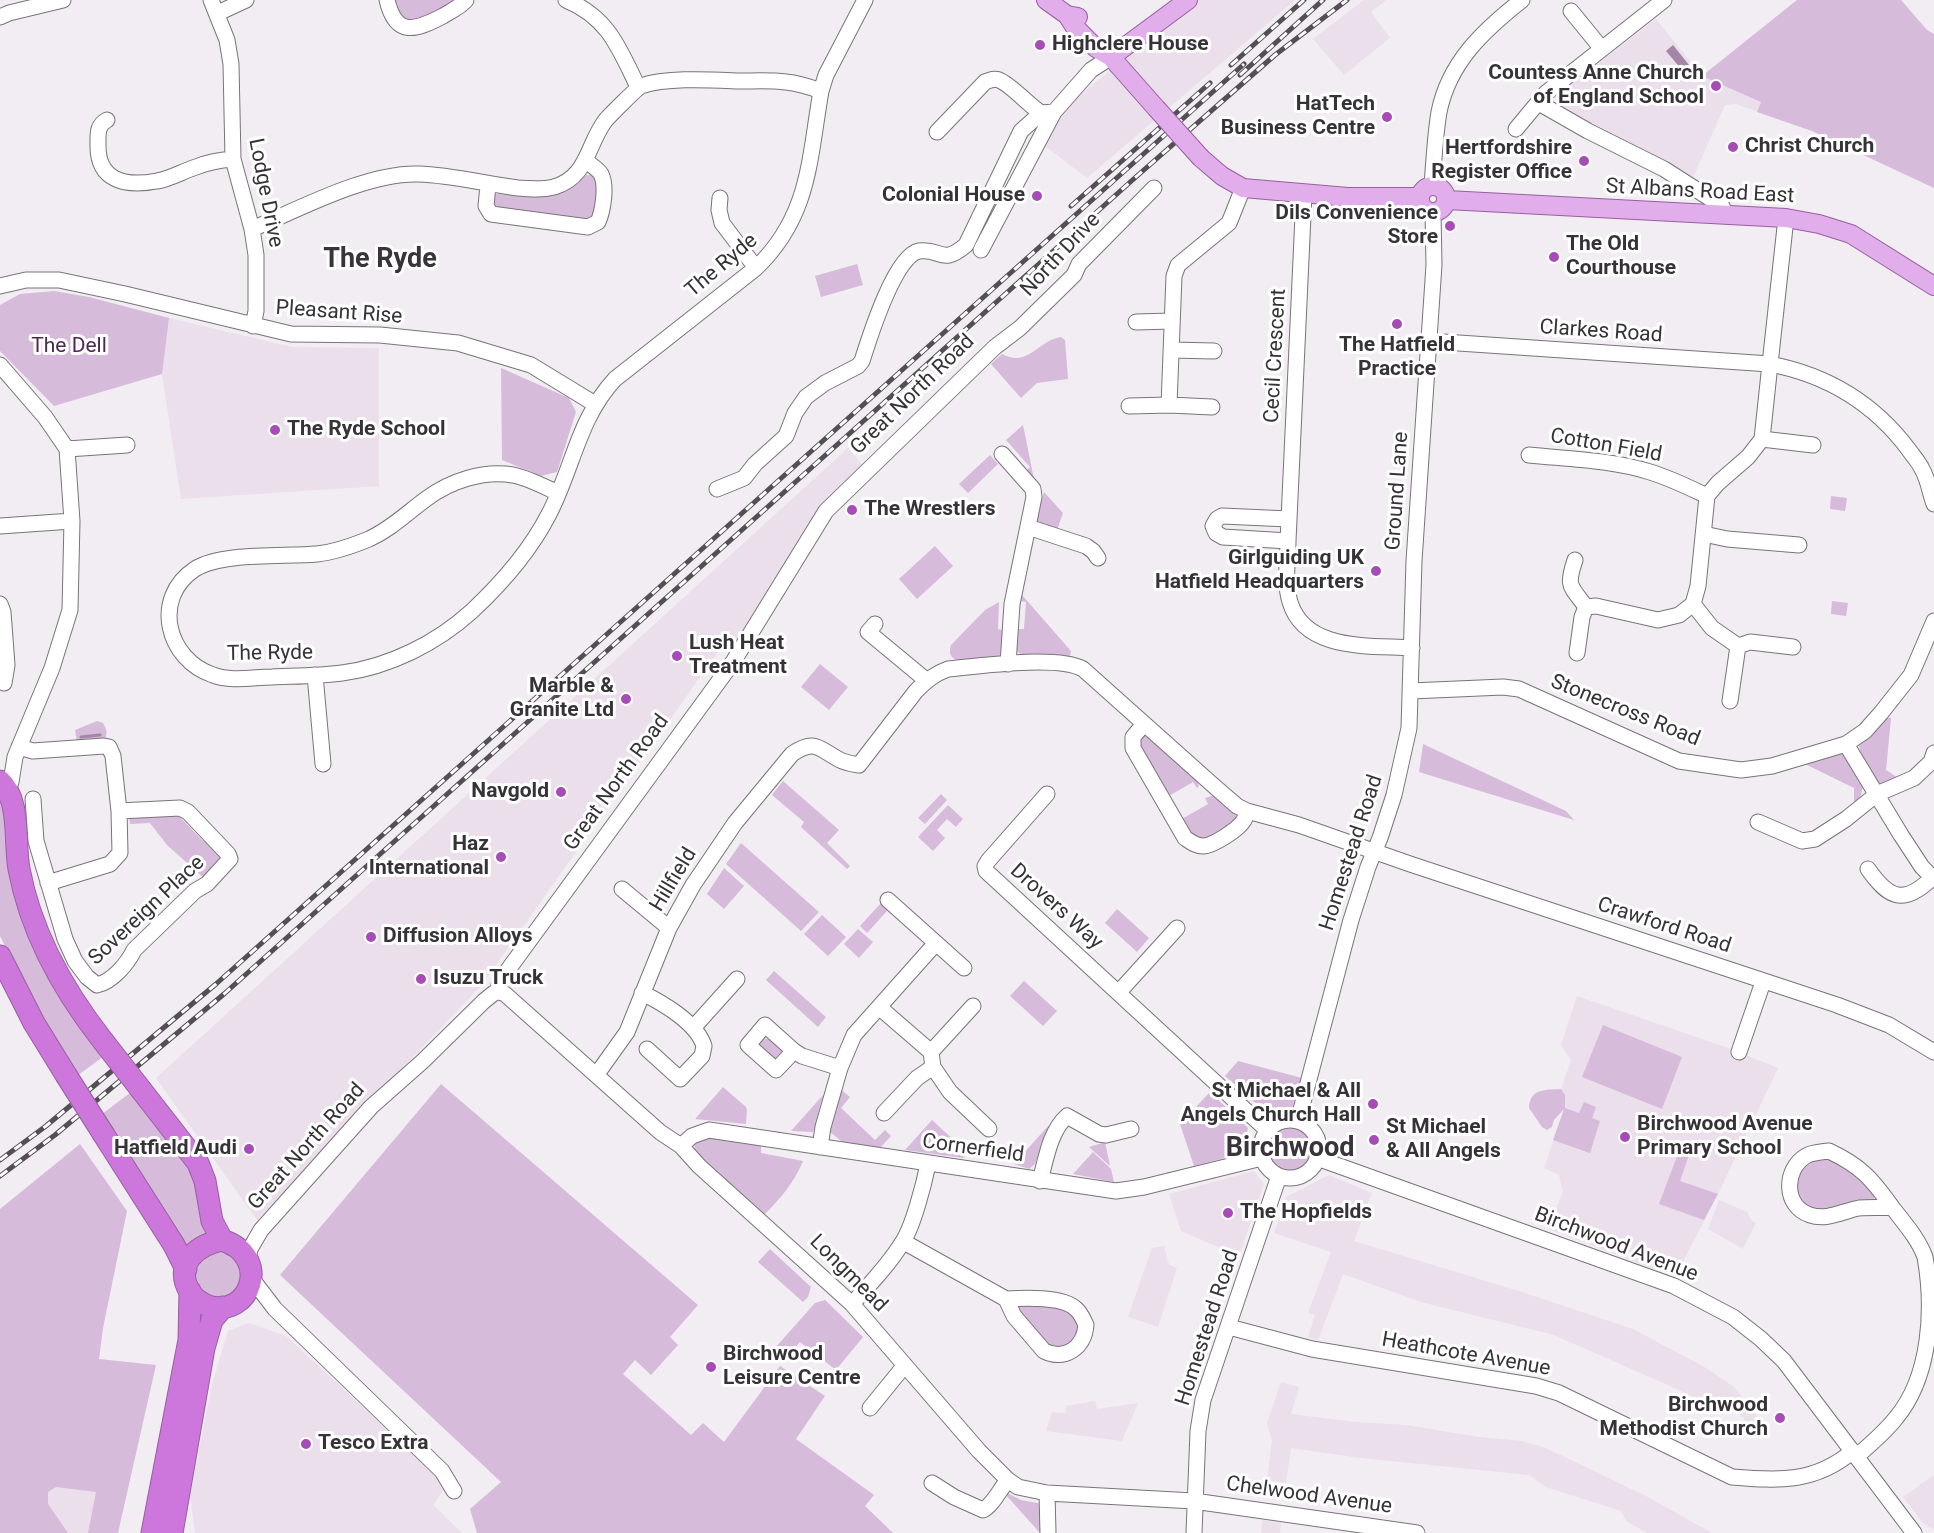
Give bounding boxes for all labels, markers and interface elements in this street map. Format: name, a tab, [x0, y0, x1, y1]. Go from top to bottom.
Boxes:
place label: Highclere House	[1052, 32, 1209, 58]
marker: Highclere House	[1033, 38, 1047, 52]
place label: Countess Anne Church of England School	[1488, 61, 1704, 111]
marker: Countess Anne Church of England School	[1709, 79, 1723, 93]
place label: HatTech Business Centre	[1221, 92, 1375, 142]
marker: HatTech Business Centre	[1380, 110, 1394, 124]
place label: Christ Church	[1745, 134, 1874, 160]
street label: Lodge Drive	[242, 136, 288, 250]
place label: Hertfordshire Register Office	[1431, 136, 1572, 186]
marker: Christ Church	[1726, 140, 1740, 154]
marker: Hertfordshire Register Office	[1577, 154, 1591, 168]
street label: St Albans Road East	[1605, 174, 1795, 210]
place label: Colonial House	[882, 183, 1025, 209]
marker: Colonial House	[1030, 189, 1044, 203]
place label: Dils Convenience Store	[1275, 201, 1438, 251]
street label: North Drive	[1016, 208, 1106, 302]
marker: Dils Convenience Store	[1443, 219, 1457, 233]
street label: The Ryde	[681, 229, 763, 303]
place label: The Old Courthouse	[1566, 232, 1676, 282]
district label: The Ryde	[323, 244, 437, 276]
marker: The Old Courthouse	[1547, 250, 1561, 264]
street label: Cecil Crescent	[1260, 288, 1292, 424]
street label: Pleasant Rise	[275, 296, 403, 330]
street label: Clarkes Road	[1539, 315, 1663, 349]
marker: The Hatfield Practice	[1390, 317, 1404, 331]
street label: Great North Road	[846, 330, 980, 460]
place label: The Hatfield Practice	[1339, 333, 1455, 383]
park label: The Dell	[31, 334, 107, 360]
place label: The Ryde School	[287, 417, 446, 443]
marker: The Ryde School	[268, 423, 282, 437]
street label: Cotton Field	[1548, 424, 1664, 468]
street label: Ground Lane	[1381, 431, 1415, 551]
place label: The Wrestlers	[864, 497, 996, 523]
marker: The Wrestlers	[845, 503, 859, 517]
place label: Girlguiding UK Hatfield Headquarters	[1155, 546, 1364, 596]
marker: Girlguiding UK Hatfield Headquarters	[1369, 564, 1383, 578]
place label: Lush Heat Treatment	[689, 631, 787, 681]
street label: The Ryde	[227, 641, 313, 667]
marker: Lush Heat Treatment	[670, 649, 684, 663]
street label: Stonecross Road	[1547, 670, 1703, 752]
place label: Marble & Granite Ltd	[510, 674, 614, 724]
marker: Marble & Granite Ltd	[619, 692, 633, 706]
street label: Great North Road	[559, 710, 675, 856]
street label: Homestead Road	[1315, 772, 1389, 934]
place label: Navgold	[471, 779, 549, 805]
marker: Navgold	[554, 785, 568, 799]
place label: Haz International	[369, 832, 489, 882]
street label: Hillfield	[645, 843, 703, 917]
marker: Haz International	[494, 850, 508, 864]
street label: Sovereign Place	[84, 851, 210, 971]
street label: Drovers Way	[1004, 859, 1108, 955]
street label: Crawford Road	[1594, 893, 1734, 959]
place label: Diffusion Alloys	[383, 924, 532, 950]
marker: Diffusion Alloys	[364, 930, 378, 944]
place label: Isuzu Truck	[433, 966, 543, 992]
marker: Isuzu Truck	[414, 972, 428, 986]
street label: Great North Road	[243, 1078, 371, 1216]
place label: St Michael & All Angels Church Hall	[1181, 1079, 1361, 1129]
marker: St Michael & All Angels Church Hall	[1366, 1097, 1380, 1111]
place label: Birchwood Avenue Primary School	[1637, 1112, 1813, 1162]
place label: St Michael & All Angels	[1386, 1115, 1501, 1165]
street label: Cornerfield	[921, 1129, 1025, 1169]
marker: Birchwood Avenue Primary School	[1618, 1130, 1632, 1144]
district label: Birchwood	[1226, 1133, 1354, 1165]
marker: St Michael & All Angels	[1367, 1133, 1381, 1147]
place label: Hatfield Audi	[114, 1136, 237, 1162]
marker: Hatfield Audi	[242, 1142, 256, 1156]
place label: The Hopfields	[1240, 1200, 1372, 1226]
street label: Birchwood Avenue	[1531, 1202, 1701, 1288]
marker: The Hopfields	[1221, 1206, 1235, 1220]
street label: Longmead	[804, 1230, 892, 1318]
street label: Homestead Road	[1171, 1247, 1245, 1409]
street label: Heathcote Avenue	[1380, 1328, 1552, 1382]
place label: Birchwood Leisure Centre	[723, 1342, 861, 1392]
marker: Birchwood Leisure Centre	[704, 1360, 718, 1374]
place label: Birchwood Methodist Church	[1600, 1393, 1768, 1443]
marker: Birchwood Methodist Church	[1773, 1411, 1787, 1425]
place label: Tesco Extra	[318, 1431, 428, 1457]
marker: Tesco Extra	[299, 1437, 313, 1451]
street label: Chelwood Avenue	[1225, 1472, 1393, 1520]

